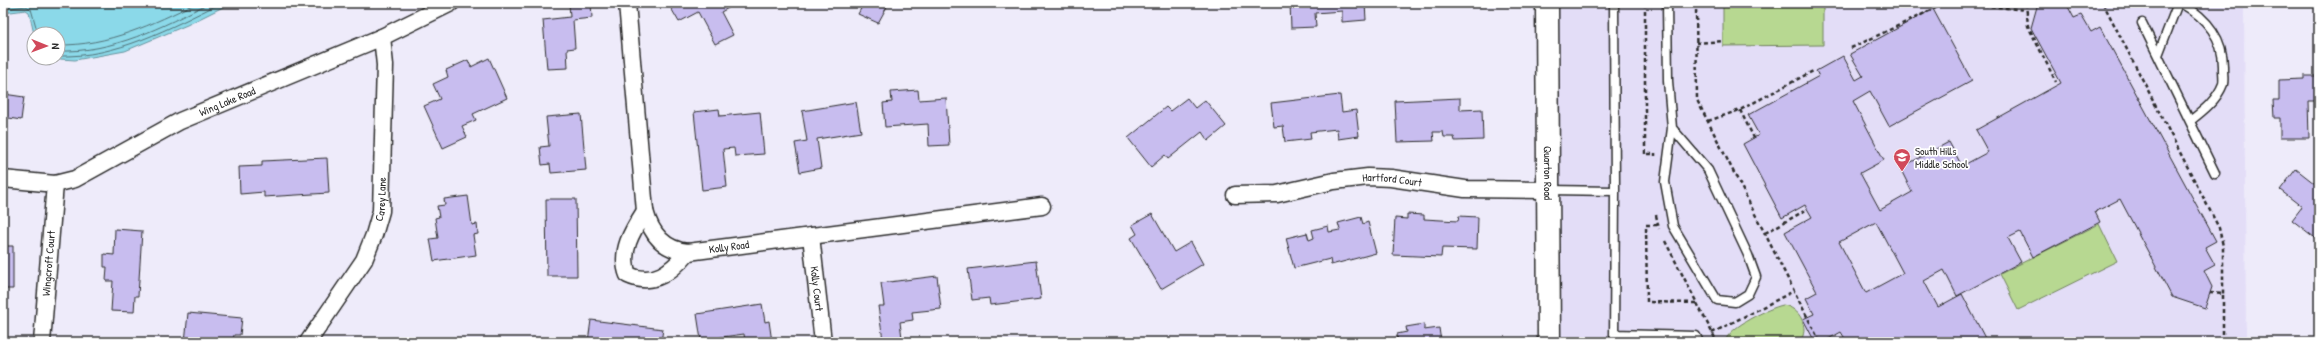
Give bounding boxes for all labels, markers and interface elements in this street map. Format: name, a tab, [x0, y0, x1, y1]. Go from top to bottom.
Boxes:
north arrow	[26, 26, 66, 66]
text: N	[49, 43, 63, 49]
street label: Wing Lake Road	[197, 83, 258, 119]
place label: South Hills Middle School	[1915, 144, 1968, 171]
street label: Quarton Road	[1541, 146, 1555, 201]
school or university icon: South Hills Middle School	[1892, 147, 1912, 172]
street label: Hartford Court	[1362, 170, 1423, 190]
street label: Carey Lane	[371, 176, 389, 223]
street label: Wingcroft Court	[39, 230, 58, 296]
street label: Kolly Road	[708, 237, 750, 256]
street label: Kolly Court	[807, 265, 826, 312]

